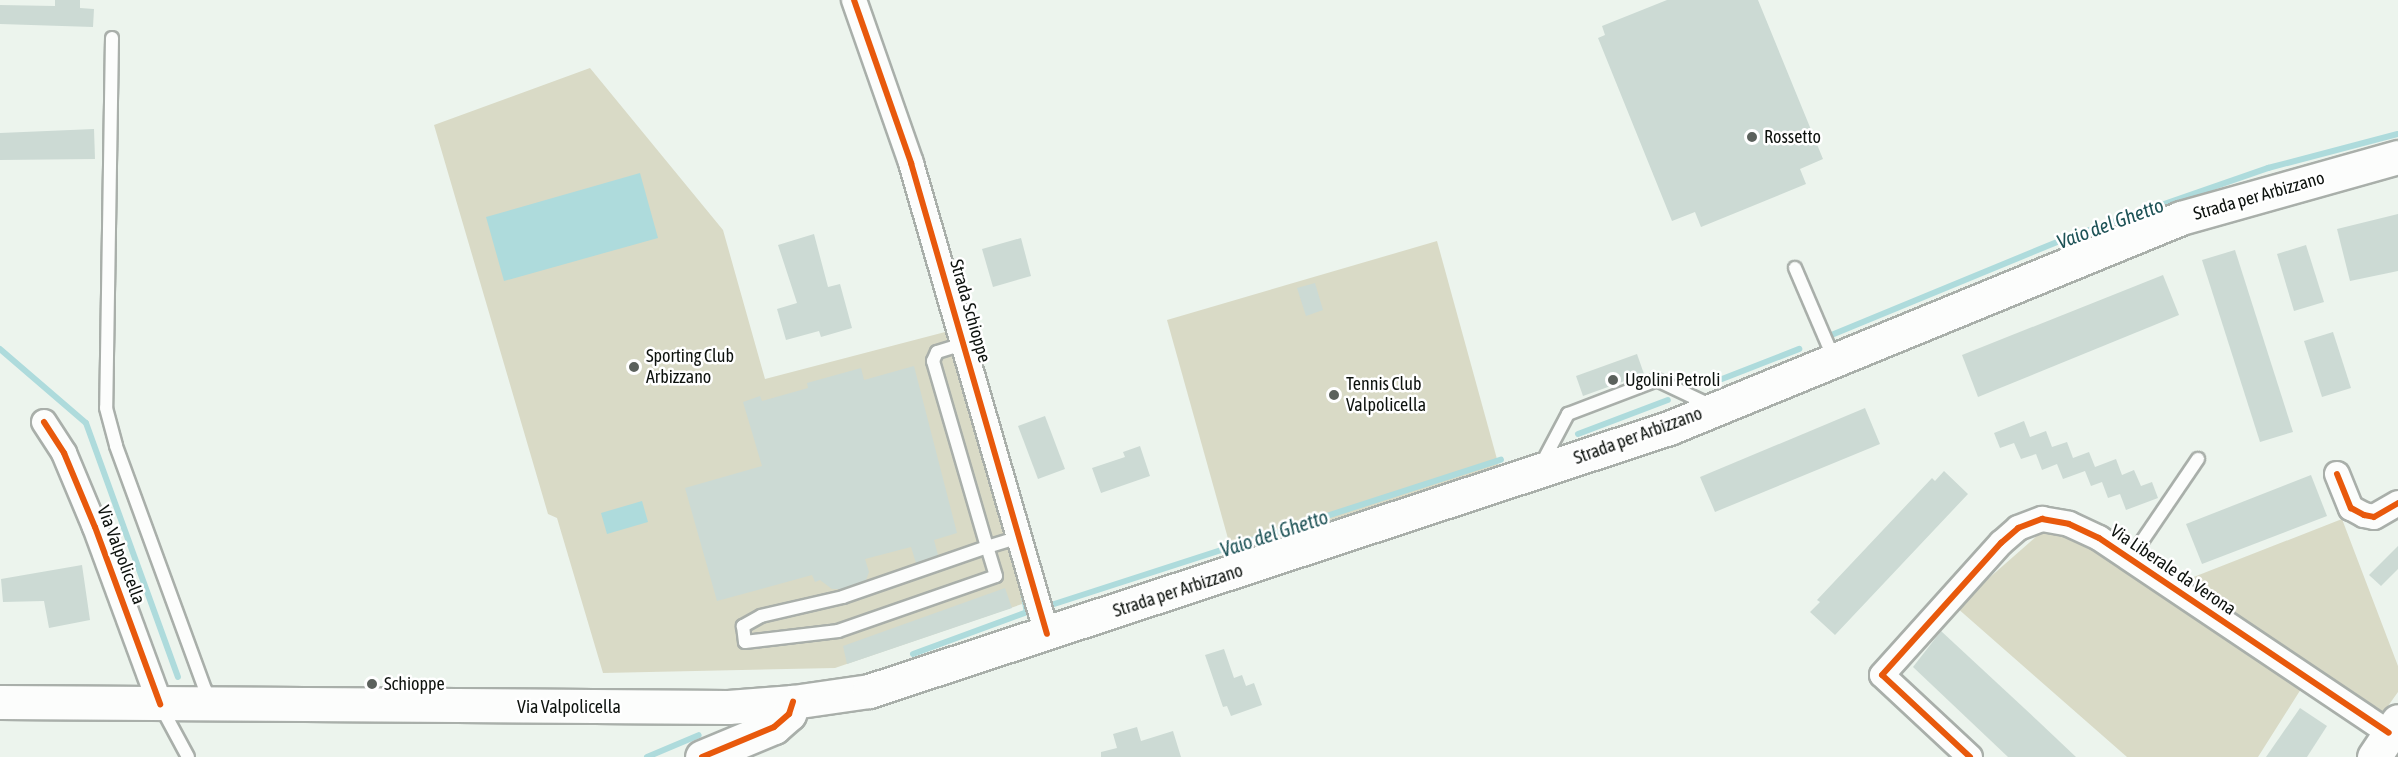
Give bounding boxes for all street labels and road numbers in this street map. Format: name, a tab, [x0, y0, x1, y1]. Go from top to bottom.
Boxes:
street label: Strada per Arbizzano	[2191, 167, 2327, 225]
street label: Strada Schioppe	[945, 257, 995, 365]
street label: Strada per Arbizzano	[1571, 403, 1705, 469]
street label: Via Valpolicella	[92, 503, 150, 607]
street label: Via Liberale da Verona	[2106, 520, 2240, 620]
street label: Strada per Arbizzano	[1110, 560, 1246, 622]
street label: Via Valpolicella	[517, 696, 621, 718]

